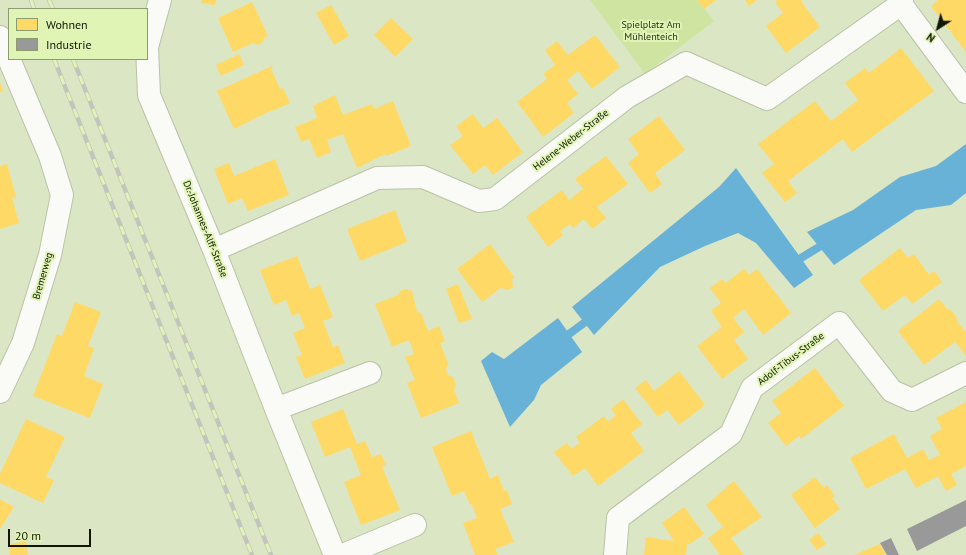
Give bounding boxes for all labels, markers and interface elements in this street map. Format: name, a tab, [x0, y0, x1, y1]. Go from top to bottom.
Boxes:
legend	[8, 8, 148, 60]
north arrow	[918, 8, 958, 48]
text: Wohnen	[46, 17, 88, 32]
park label: Spielplatz Am Mühlenteich	[621, 19, 681, 42]
text: N	[924, 30, 938, 46]
text: Industrie	[46, 37, 92, 52]
street label: Helene-Weber-Straße	[531, 107, 611, 173]
street label: Dr.-Johannes-Alff-Straße	[180, 179, 230, 279]
street label: Bremerweg	[31, 251, 55, 301]
street label: Adolf-Tibus-Straße	[755, 330, 827, 388]
scale bar	[10, 521, 93, 547]
text: 20 m	[15, 528, 41, 543]

